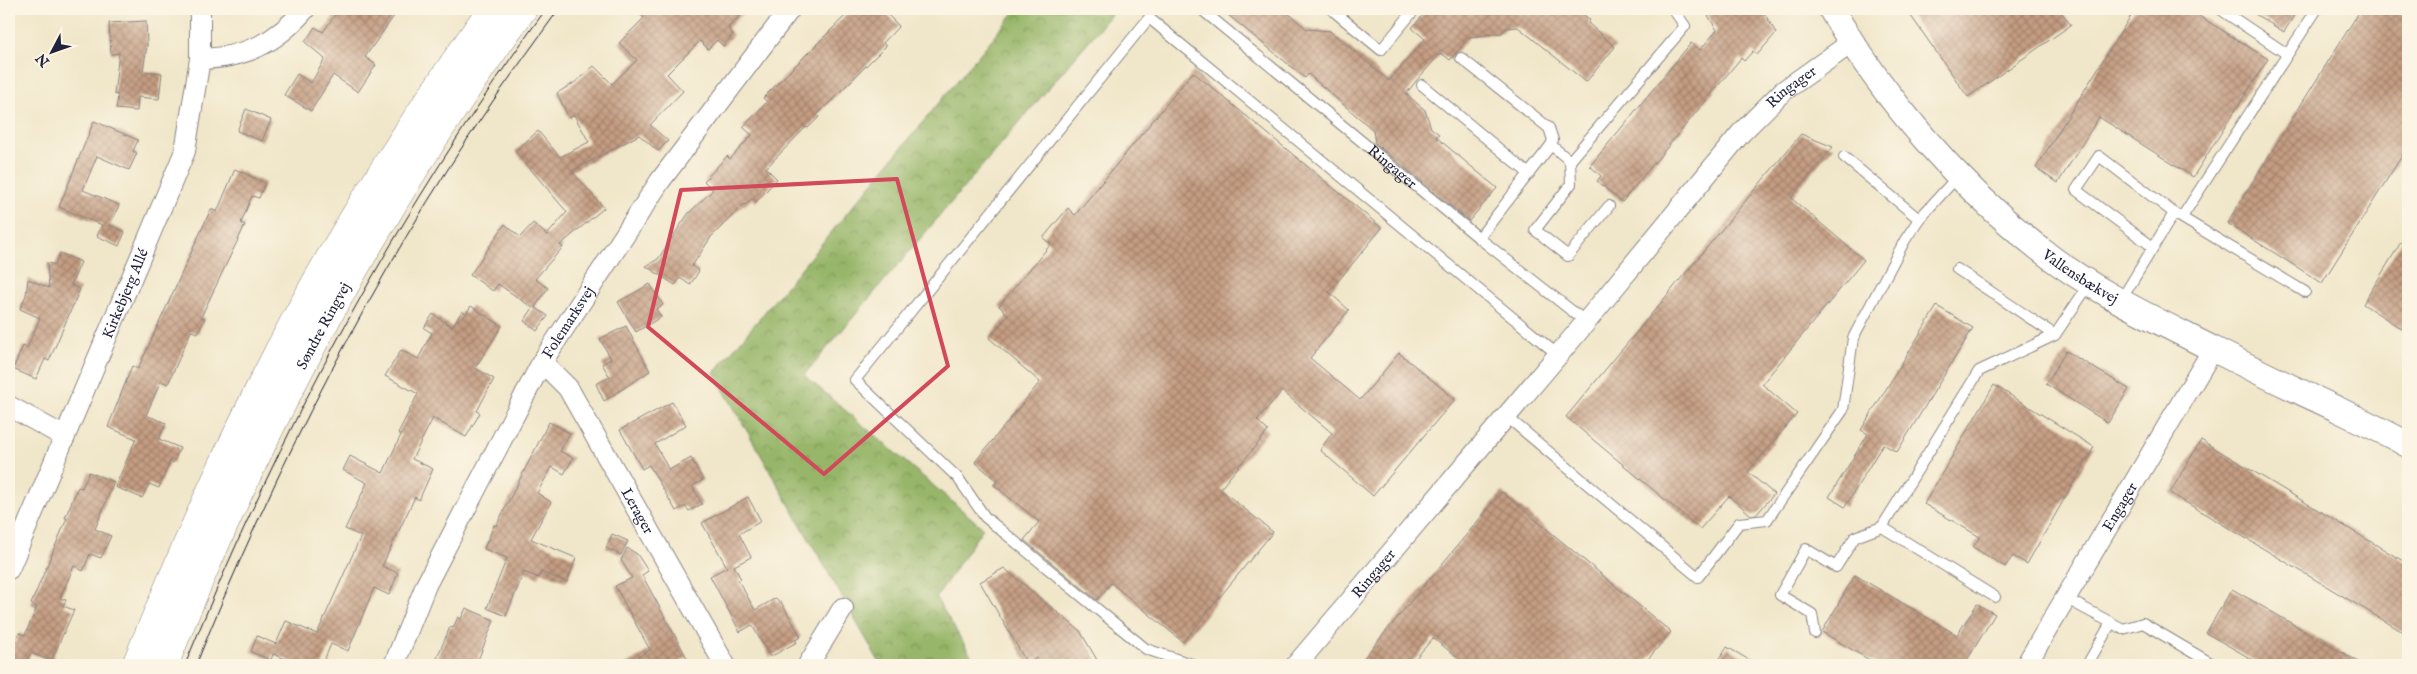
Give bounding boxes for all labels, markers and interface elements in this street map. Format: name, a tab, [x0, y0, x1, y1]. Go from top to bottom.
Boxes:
north arrow	[28, 28, 78, 78]
text: N	[32, 49, 54, 71]
street label: Ringager	[1762, 61, 1820, 112]
street label: Ringager	[1364, 141, 1421, 193]
street label: Vallensbækvej	[2038, 244, 2122, 308]
street label: Kirkebjerg Allé	[98, 246, 152, 341]
street label: Søndre Ringvej	[292, 279, 355, 372]
street label: Folemarksvej	[538, 283, 598, 362]
street label: Engager	[2098, 478, 2142, 535]
street label: Lerager	[617, 484, 659, 538]
street label: Ringager	[1347, 545, 1400, 602]

